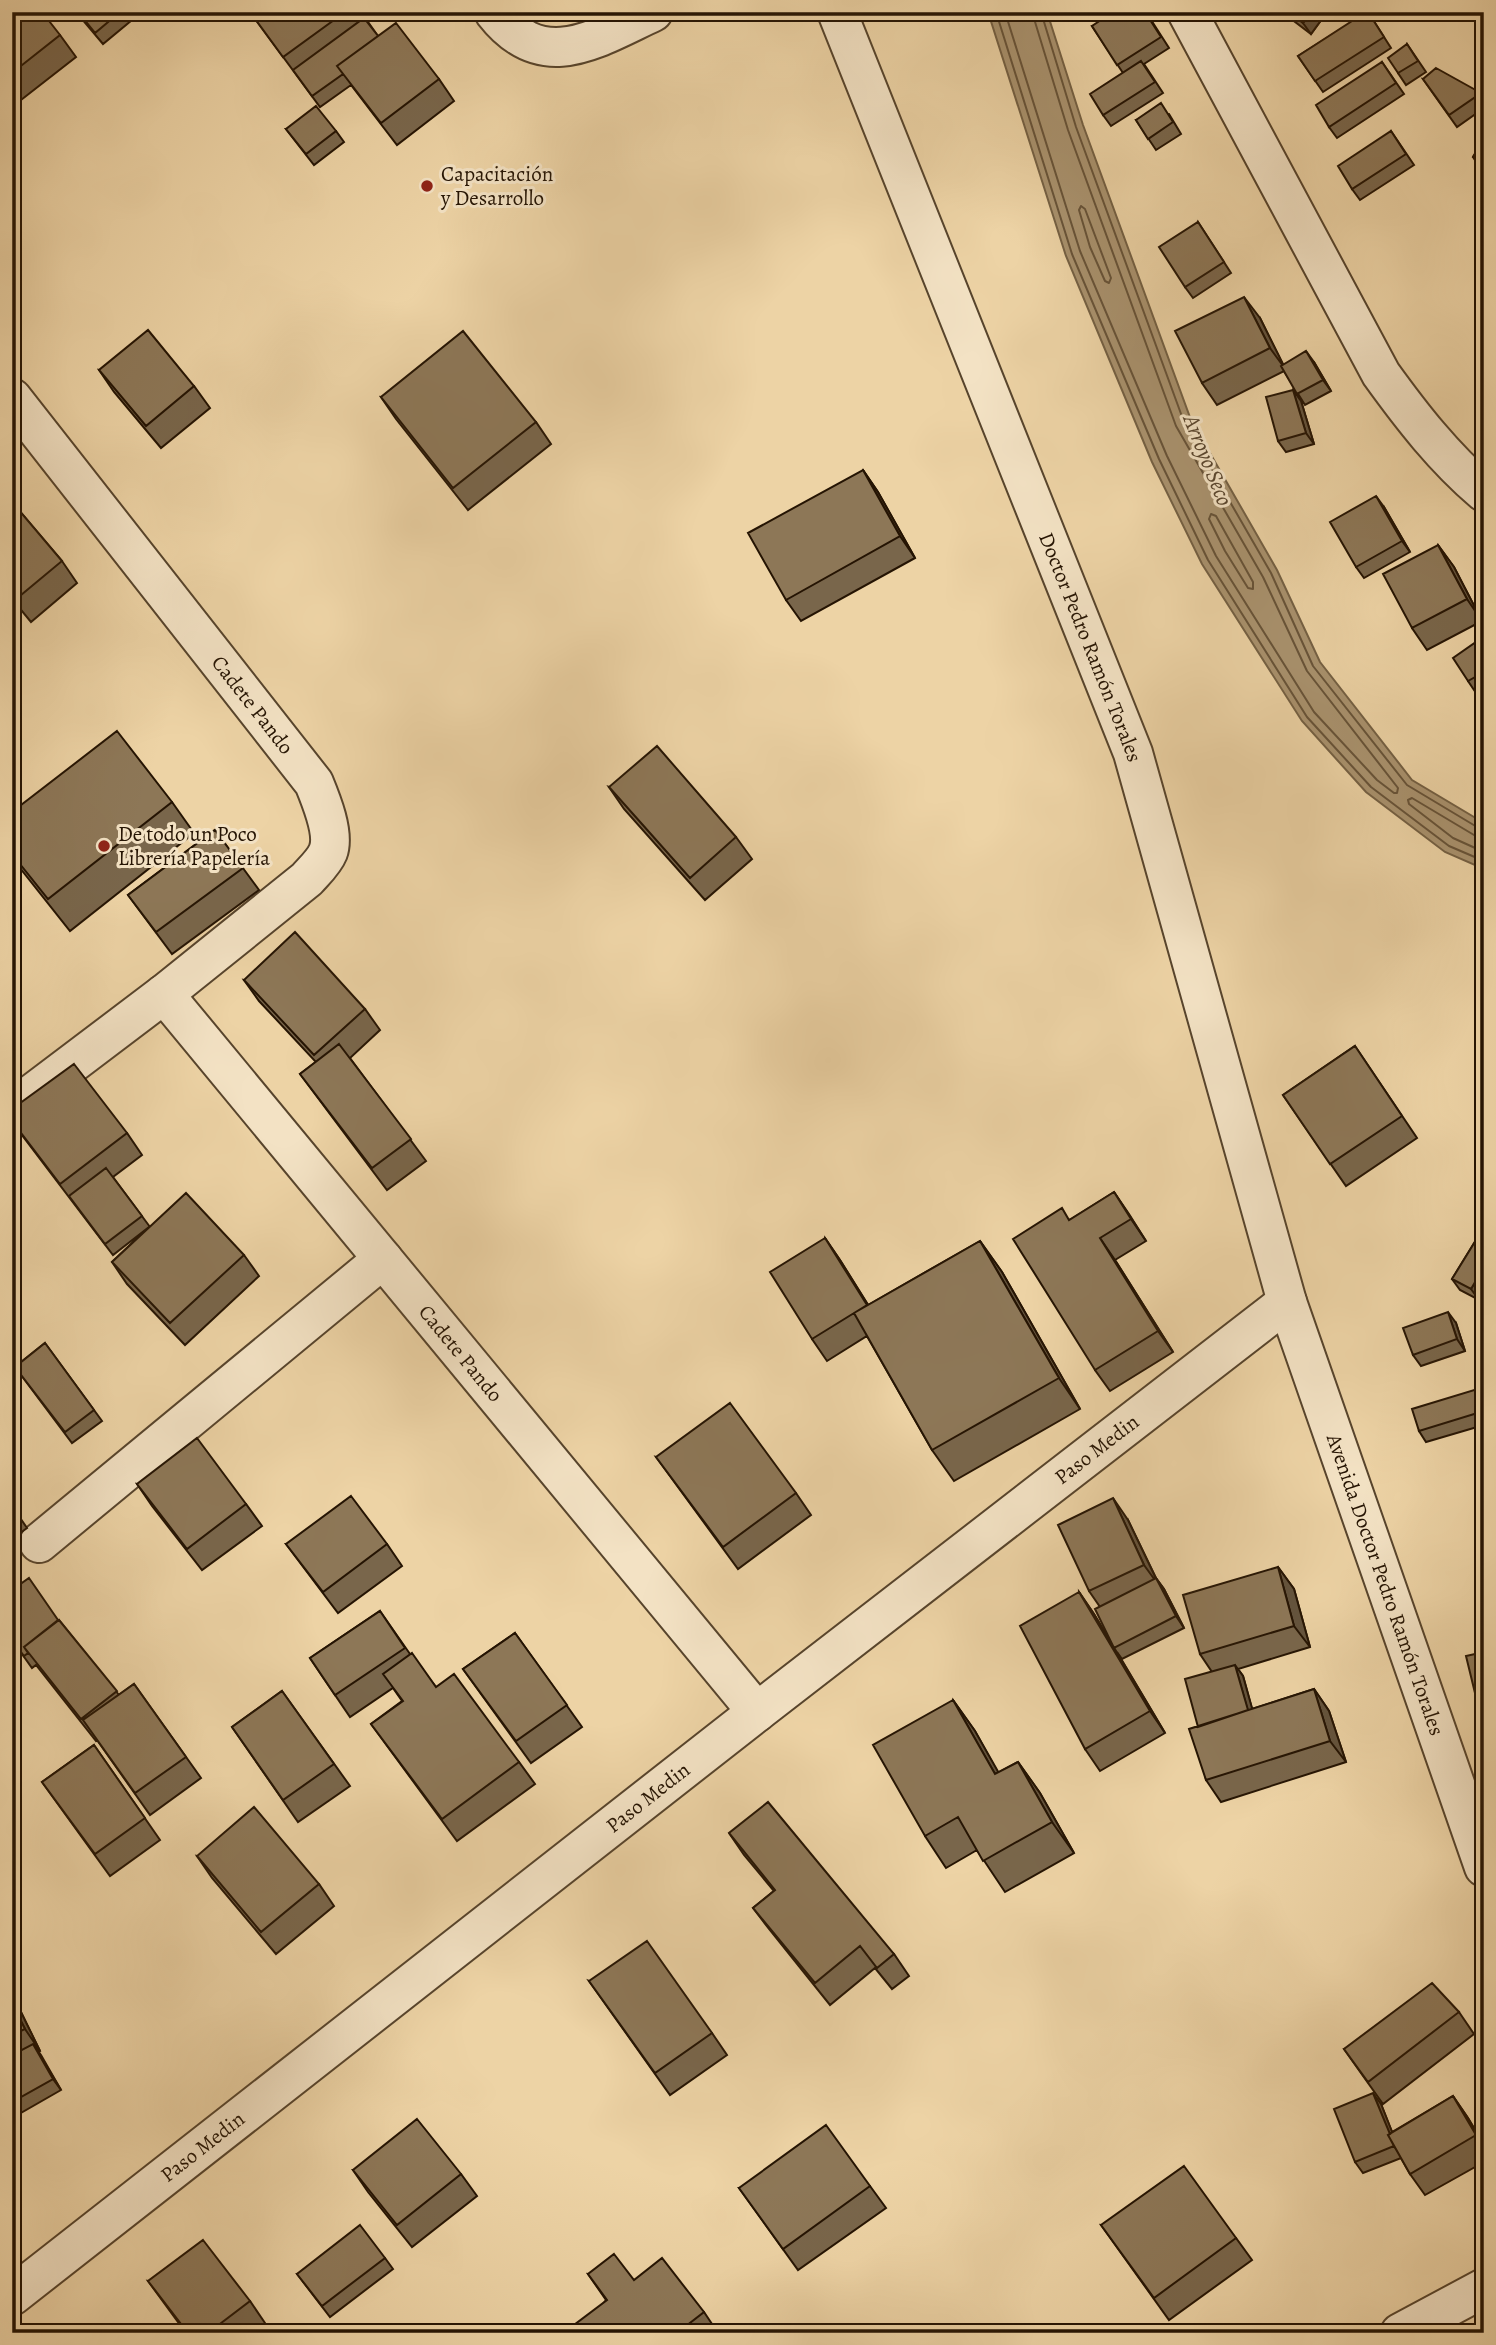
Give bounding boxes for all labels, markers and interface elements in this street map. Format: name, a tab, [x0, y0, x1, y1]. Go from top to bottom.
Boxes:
place label: Capacitación y Desarrollo	[440, 160, 553, 212]
marker: Capacitación y Desarrollo	[419, 178, 435, 194]
water label: Arroyo Seco	[1175, 409, 1240, 510]
street label: Doctor Pedro Ramón Torales	[1032, 528, 1149, 765]
street label: Cadete Pando	[205, 650, 300, 760]
place label: De todo un Poco Librería Papelería	[118, 820, 270, 872]
marker: De todo un Poco Librería Papelería	[96, 838, 112, 854]
street label: Cadete Pando	[412, 1299, 509, 1408]
street label: Paso Medin	[1049, 1408, 1145, 1491]
street label: Avenida Doctor Pedro Ramón Torales	[1320, 1429, 1451, 1739]
street label: Paso Medin	[600, 1756, 696, 1839]
street label: Paso Medin	[155, 2105, 250, 2188]

